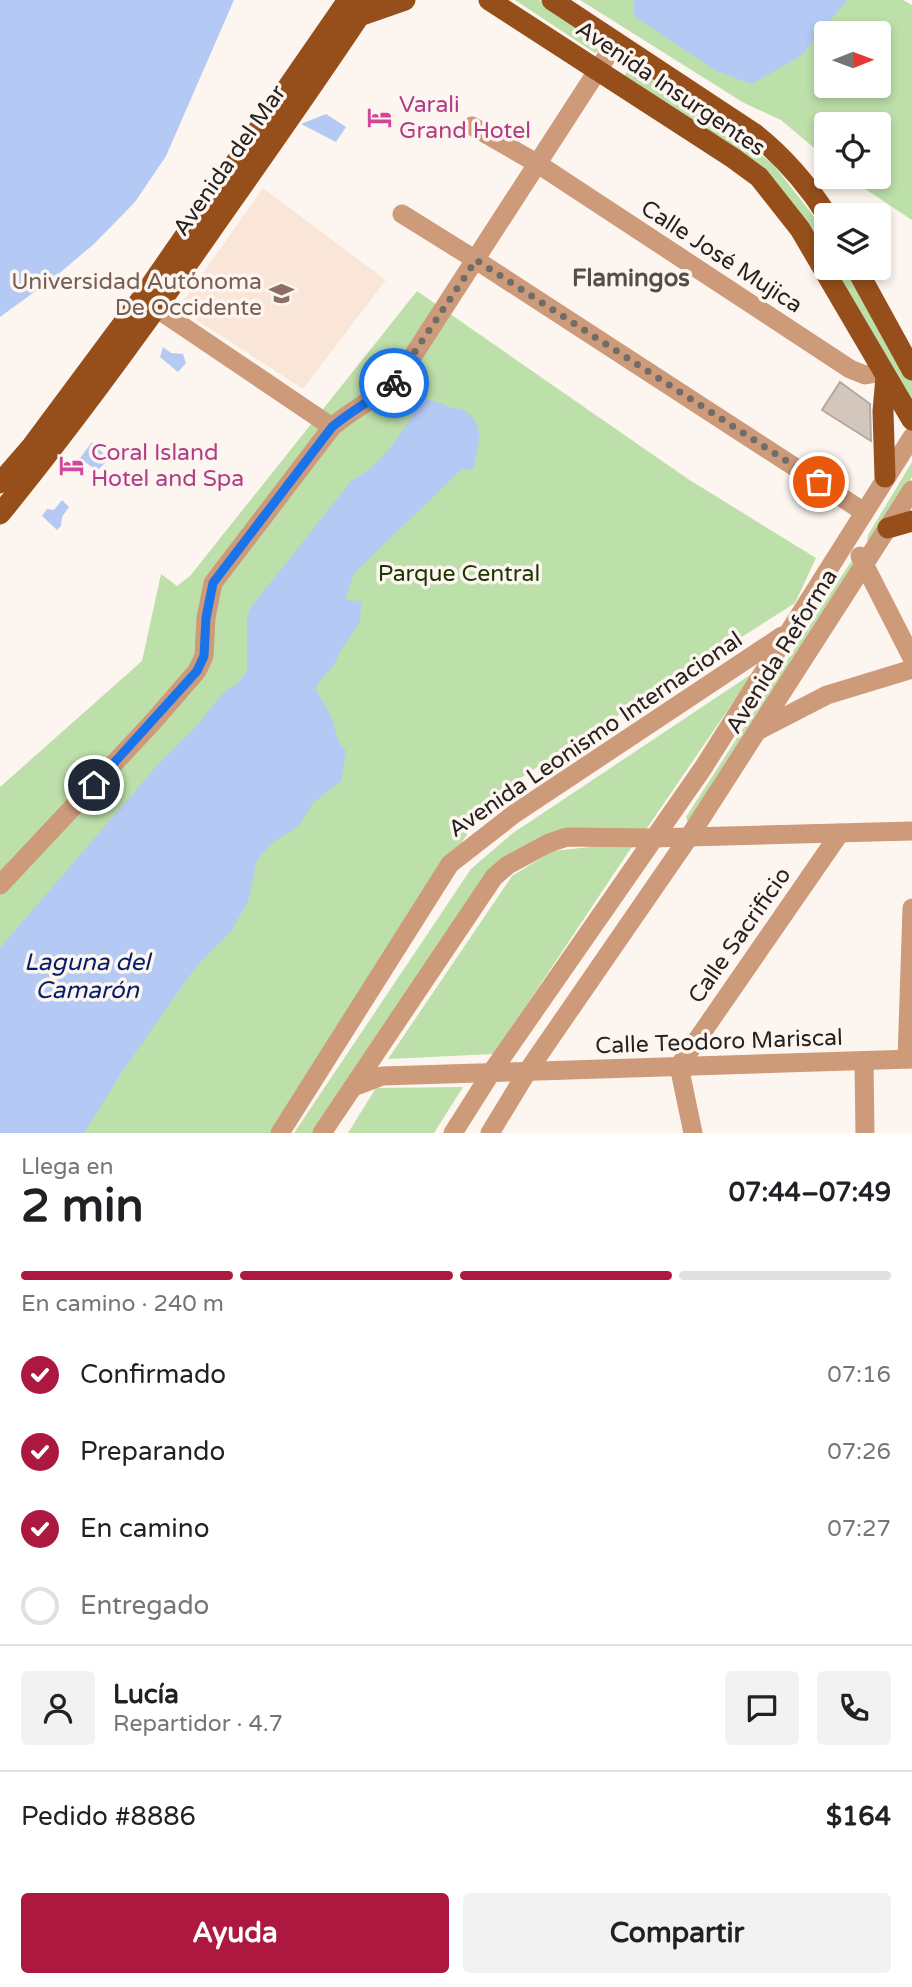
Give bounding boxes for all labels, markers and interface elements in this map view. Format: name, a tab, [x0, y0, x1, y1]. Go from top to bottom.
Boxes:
street label: Avenida Insurgentes	[570, 15, 770, 163]
north arrow	[814, 21, 891, 98]
map controls	[814, 21, 891, 280]
street label: Avenida del Mar	[167, 80, 292, 241]
place label: Varali Grand Hotel	[399, 91, 531, 145]
hotel icon: Varali Grand Hotel	[365, 103, 393, 131]
button: locate	[814, 112, 891, 189]
street label: Calle José Mujica	[635, 194, 807, 319]
button: layers	[814, 203, 891, 280]
district label: Flamingos	[572, 264, 690, 293]
place label: Universidad Autónoma De Occidente	[11, 268, 262, 322]
school or university icon: Universidad Autónoma De Occidente	[268, 280, 296, 308]
courier	[359, 348, 429, 418]
icon: bike	[375, 364, 413, 402]
place label: Coral Island Hotel and Spa	[91, 439, 244, 493]
hotel icon: Coral Island Hotel and Spa	[57, 451, 85, 479]
pin	[789, 452, 849, 512]
icon: bag	[800, 463, 838, 501]
park label: Parque Central	[378, 560, 540, 588]
street label: Avenida Reforma	[720, 564, 844, 739]
street label: Avenida Leonismo Internacional	[443, 626, 748, 844]
pin	[64, 755, 124, 815]
icon: home	[75, 766, 113, 804]
street label: Calle Sacrificio	[683, 862, 797, 1009]
water label: Laguna del Camarón	[24, 948, 153, 1005]
street label: Calle Teodoro Mariscal	[595, 1024, 843, 1060]
text: Llega en	[21, 1153, 113, 1181]
text: 07:44–07:49	[729, 1177, 891, 1208]
text: 2 min	[21, 1179, 144, 1234]
text: En camino · 240 m	[21, 1290, 224, 1318]
icon: check	[21, 1356, 59, 1394]
text: Confirmado	[80, 1359, 226, 1390]
text: 07:16	[827, 1361, 891, 1389]
icon: check	[21, 1433, 59, 1471]
text: Preparando	[80, 1436, 225, 1467]
text: 07:26	[827, 1438, 891, 1466]
icon: check	[21, 1510, 59, 1548]
text: En camino	[80, 1513, 209, 1544]
text: 07:27	[827, 1515, 891, 1543]
text: Entregado	[80, 1590, 209, 1621]
button: person	[21, 1671, 95, 1745]
button: chat	[725, 1671, 799, 1745]
button: phone	[817, 1671, 891, 1745]
text: Lucía	[113, 1679, 179, 1710]
text: Repartidor · 4.7	[113, 1710, 283, 1738]
text: Pedido #8886	[21, 1801, 196, 1832]
text: $164	[826, 1801, 891, 1832]
button: Ayuda	[21, 1893, 449, 1973]
button: Compartir	[463, 1893, 891, 1973]

